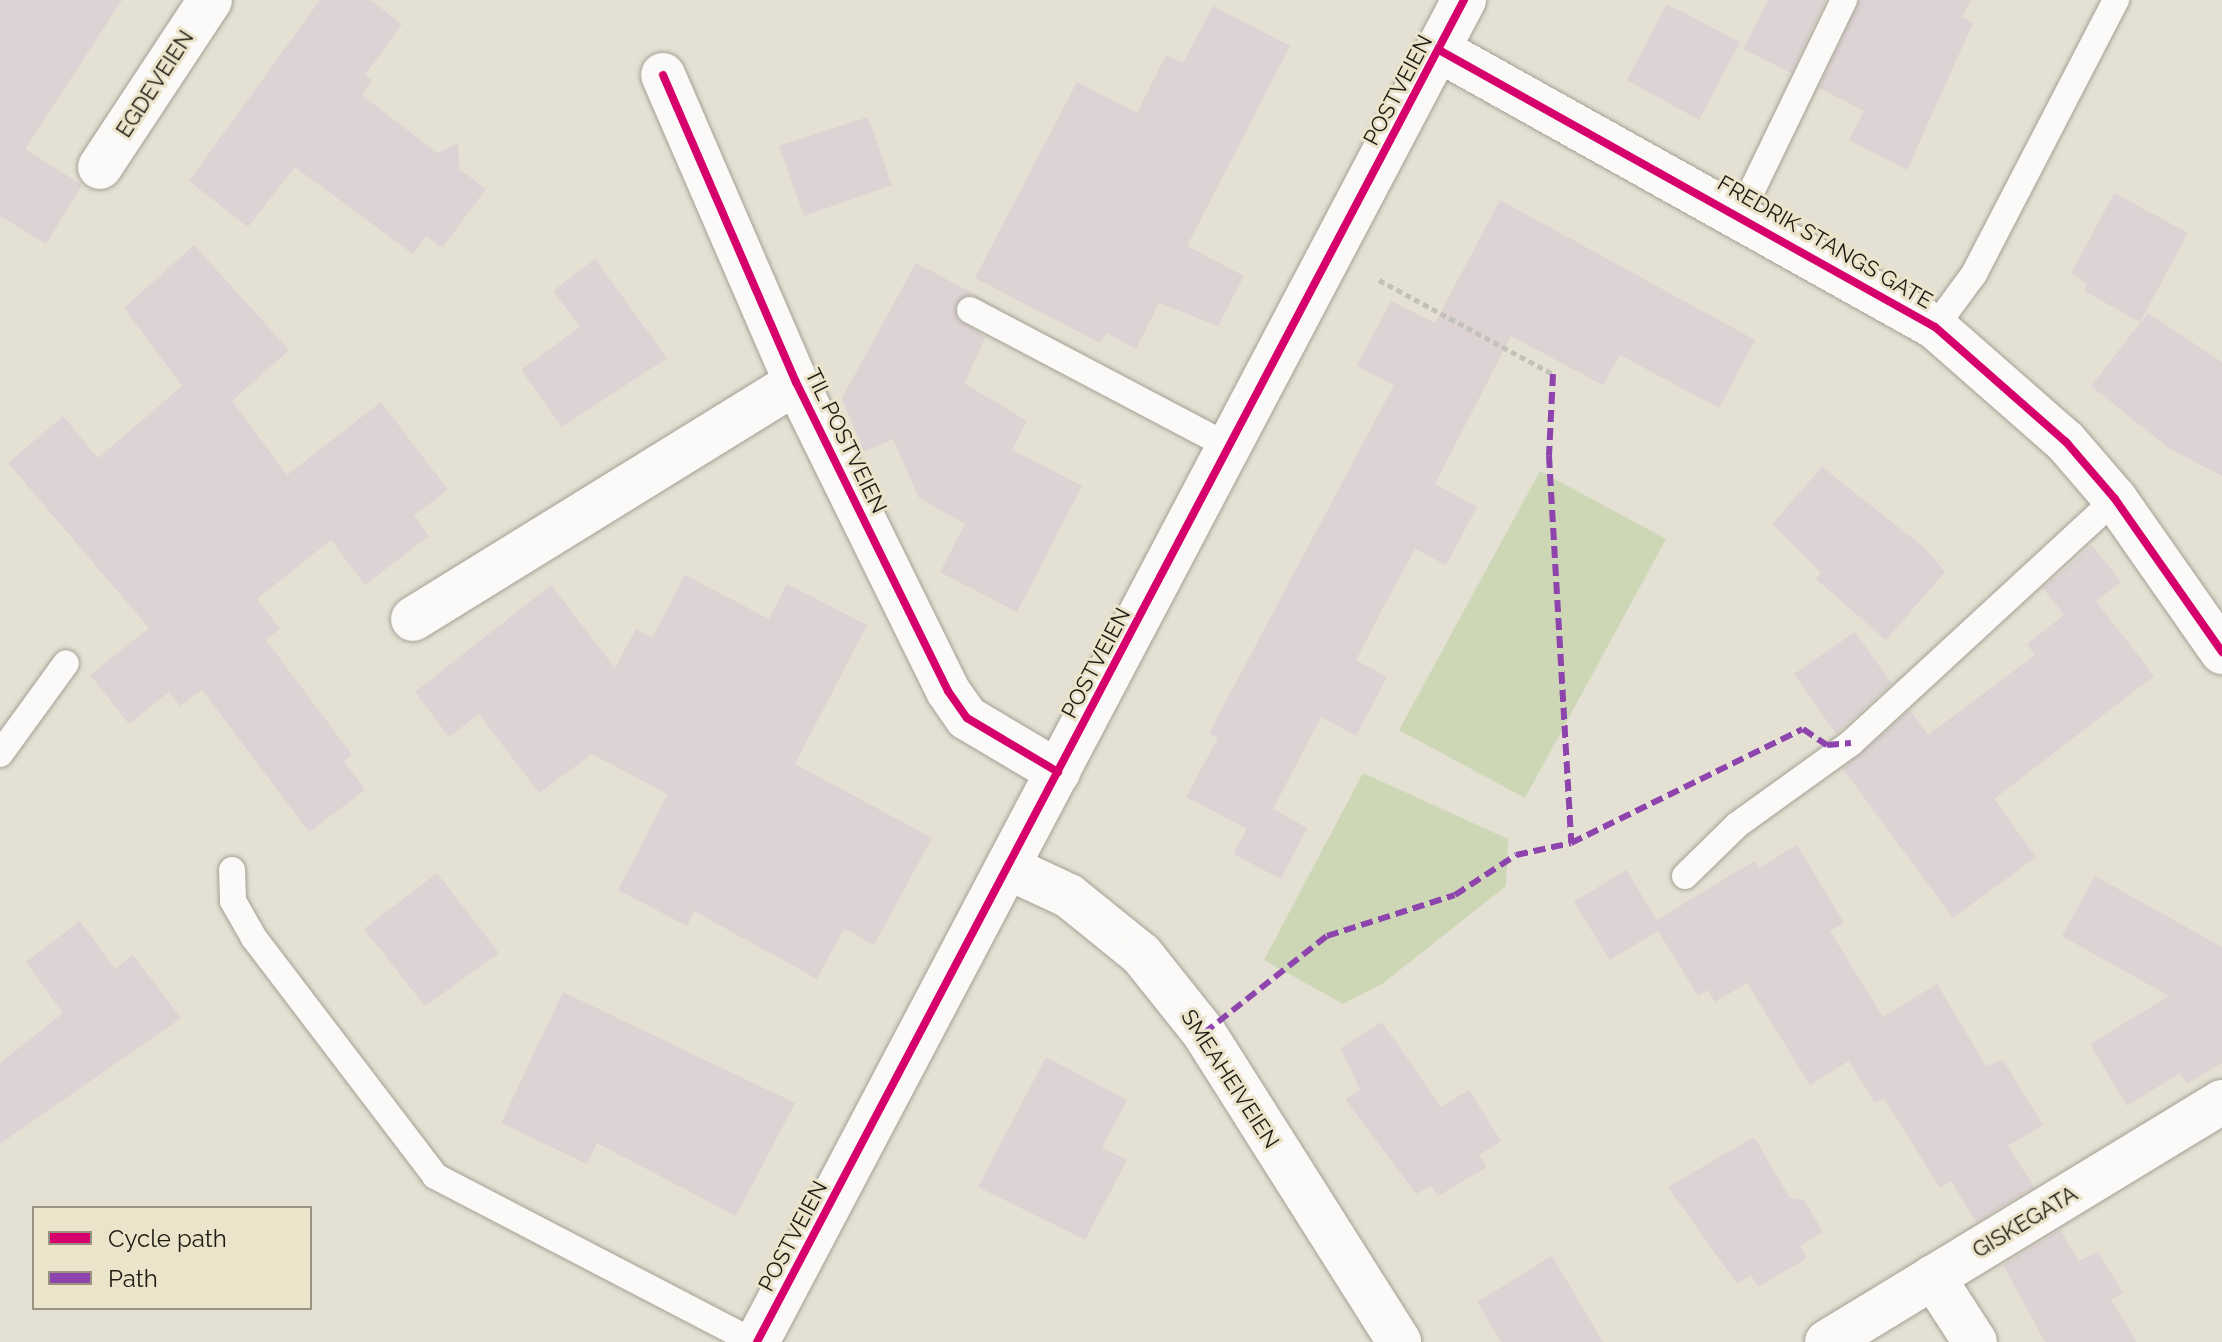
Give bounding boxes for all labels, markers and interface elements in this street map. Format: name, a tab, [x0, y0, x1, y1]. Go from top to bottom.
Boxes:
street label: EGDEVEIEN	[111, 26, 199, 142]
street label: POSTVEIEN	[1358, 30, 1438, 150]
street label: FREDRIK STANGS GATE	[1713, 170, 1937, 314]
street label: TIL POSTVEIEN	[799, 364, 893, 518]
street label: POSTVEIEN	[1056, 603, 1136, 723]
street label: SMEAHEIVEIEN	[1175, 1005, 1285, 1153]
street label: POSTVEIEN	[753, 1176, 833, 1296]
street label: GISKEGATA	[1968, 1180, 2082, 1264]
legend	[32, 1206, 312, 1310]
text: Cycle path	[108, 1224, 227, 1253]
text: Path	[108, 1264, 158, 1293]

